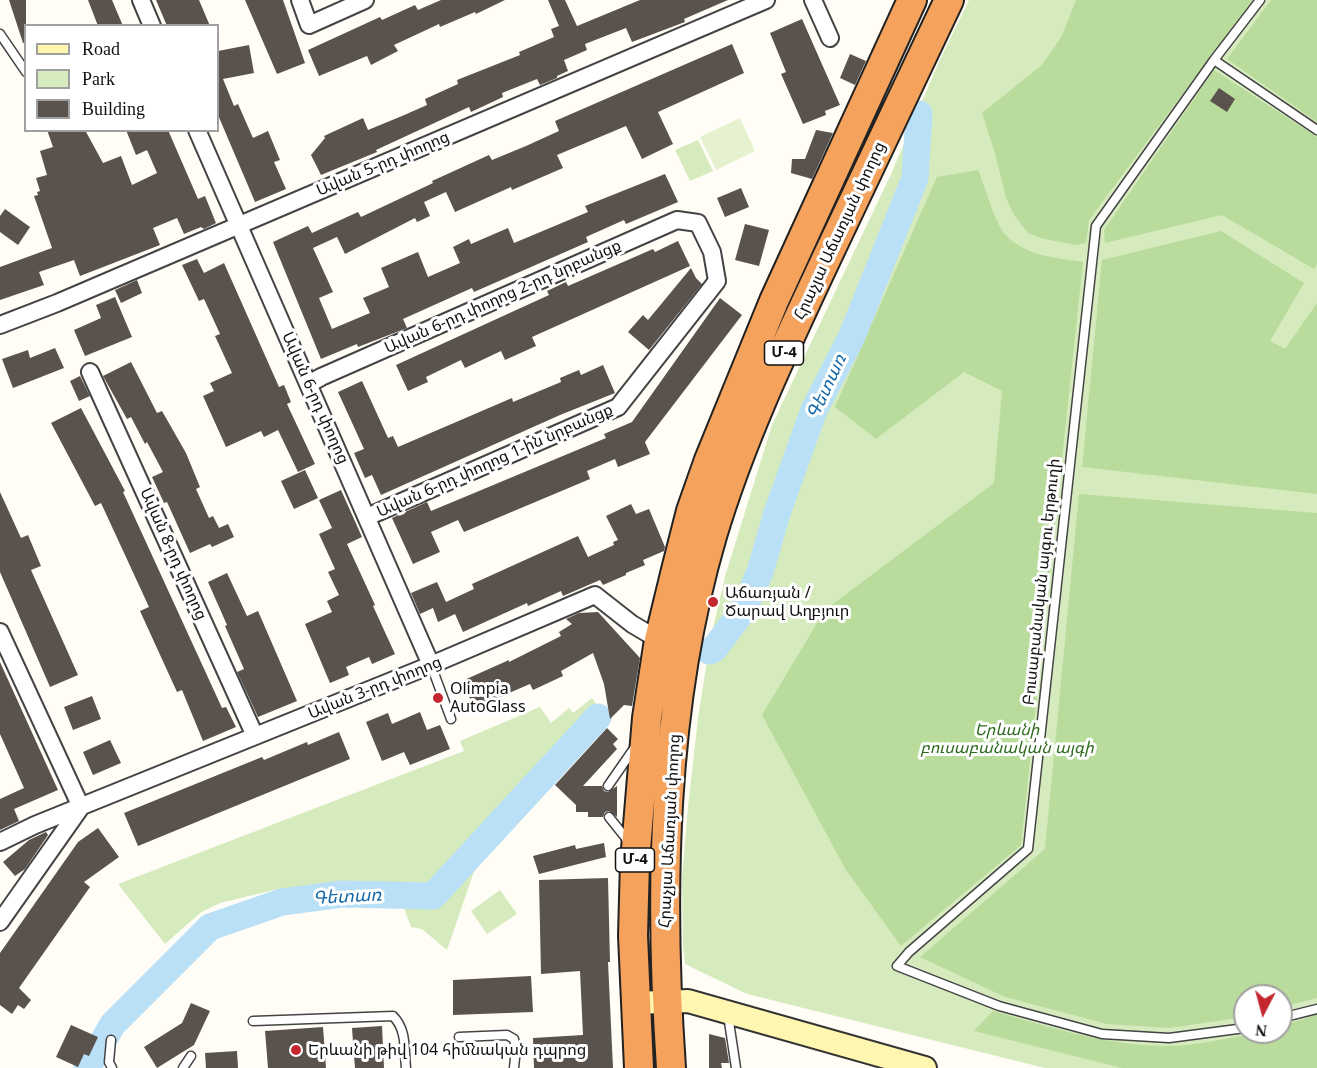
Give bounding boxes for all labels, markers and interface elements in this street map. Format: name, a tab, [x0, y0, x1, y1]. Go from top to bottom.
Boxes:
legend	[24, 24, 219, 132]
text: Road	[82, 39, 120, 59]
text: Park	[82, 69, 115, 89]
text: Building	[82, 99, 145, 119]
street label: Ավան 5-րդ փողոց	[314, 127, 452, 201]
street label: Հրաչյա Աճառյան փողոց	[790, 139, 890, 323]
street label: Ավան 6-րդ փողոց 2-րդ նրբանցք	[382, 236, 624, 358]
street label: Ավան 6-րդ փողոց	[277, 329, 353, 467]
road number: Մ-4	[764, 341, 804, 365]
water label: Գետառ	[803, 351, 851, 423]
street label: Ավան 6-րդ փողոց 1-ին նրբանցք	[374, 400, 616, 522]
street label: Բուսաբանական այգու երթուղի	[1019, 458, 1065, 706]
street label: Ավան 8-րդ փողոց	[135, 485, 211, 623]
place label: Աճառյան / Ծարավ Աղբյուր	[725, 583, 849, 621]
marker: Աճառյան / Ծարավ Աղբյուր	[706, 595, 720, 609]
street label: Ավան 3-րդ փողոց	[305, 652, 445, 724]
place label: Olimpia AutoGlass	[450, 679, 526, 717]
marker: Olimpia AutoGlass	[431, 691, 445, 705]
park label: Երևանի բուսաբանական այգի	[920, 720, 1094, 758]
street label: Հրաչյա Աճառյան փողոց	[655, 733, 685, 929]
road number: Մ-4	[616, 848, 654, 872]
water label: Գետառ	[312, 884, 382, 910]
north arrow	[1233, 984, 1293, 1044]
text: N	[1255, 1021, 1268, 1039]
place label: Երևանի թիվ 104 հիմնական դպրոց	[308, 1040, 586, 1060]
marker: Երևանի թիվ 104 հիմնական դպրոց	[289, 1043, 303, 1057]

